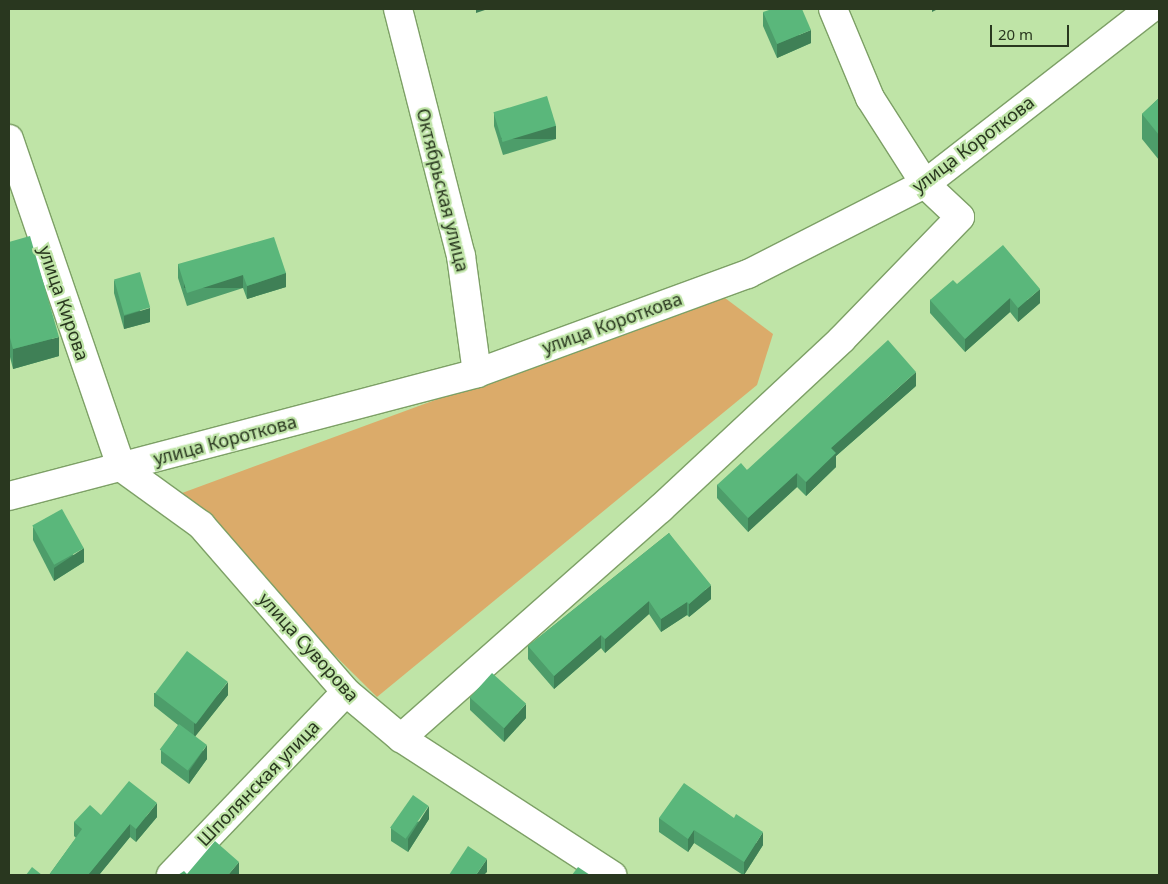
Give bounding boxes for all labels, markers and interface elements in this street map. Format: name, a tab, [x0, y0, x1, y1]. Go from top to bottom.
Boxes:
scale bar	[993, 15, 1072, 47]
text: 20 m	[998, 24, 1033, 44]
street label: улица Короткова	[908, 91, 1038, 197]
street label: Октябрьская улица	[412, 106, 474, 274]
street label: улица Кирова	[34, 243, 94, 363]
street label: улица Короткова	[539, 288, 685, 358]
street label: улица Короткова	[151, 411, 299, 469]
street label: улица Суворова	[254, 588, 364, 706]
street label: Шполянская улица	[192, 716, 324, 850]

